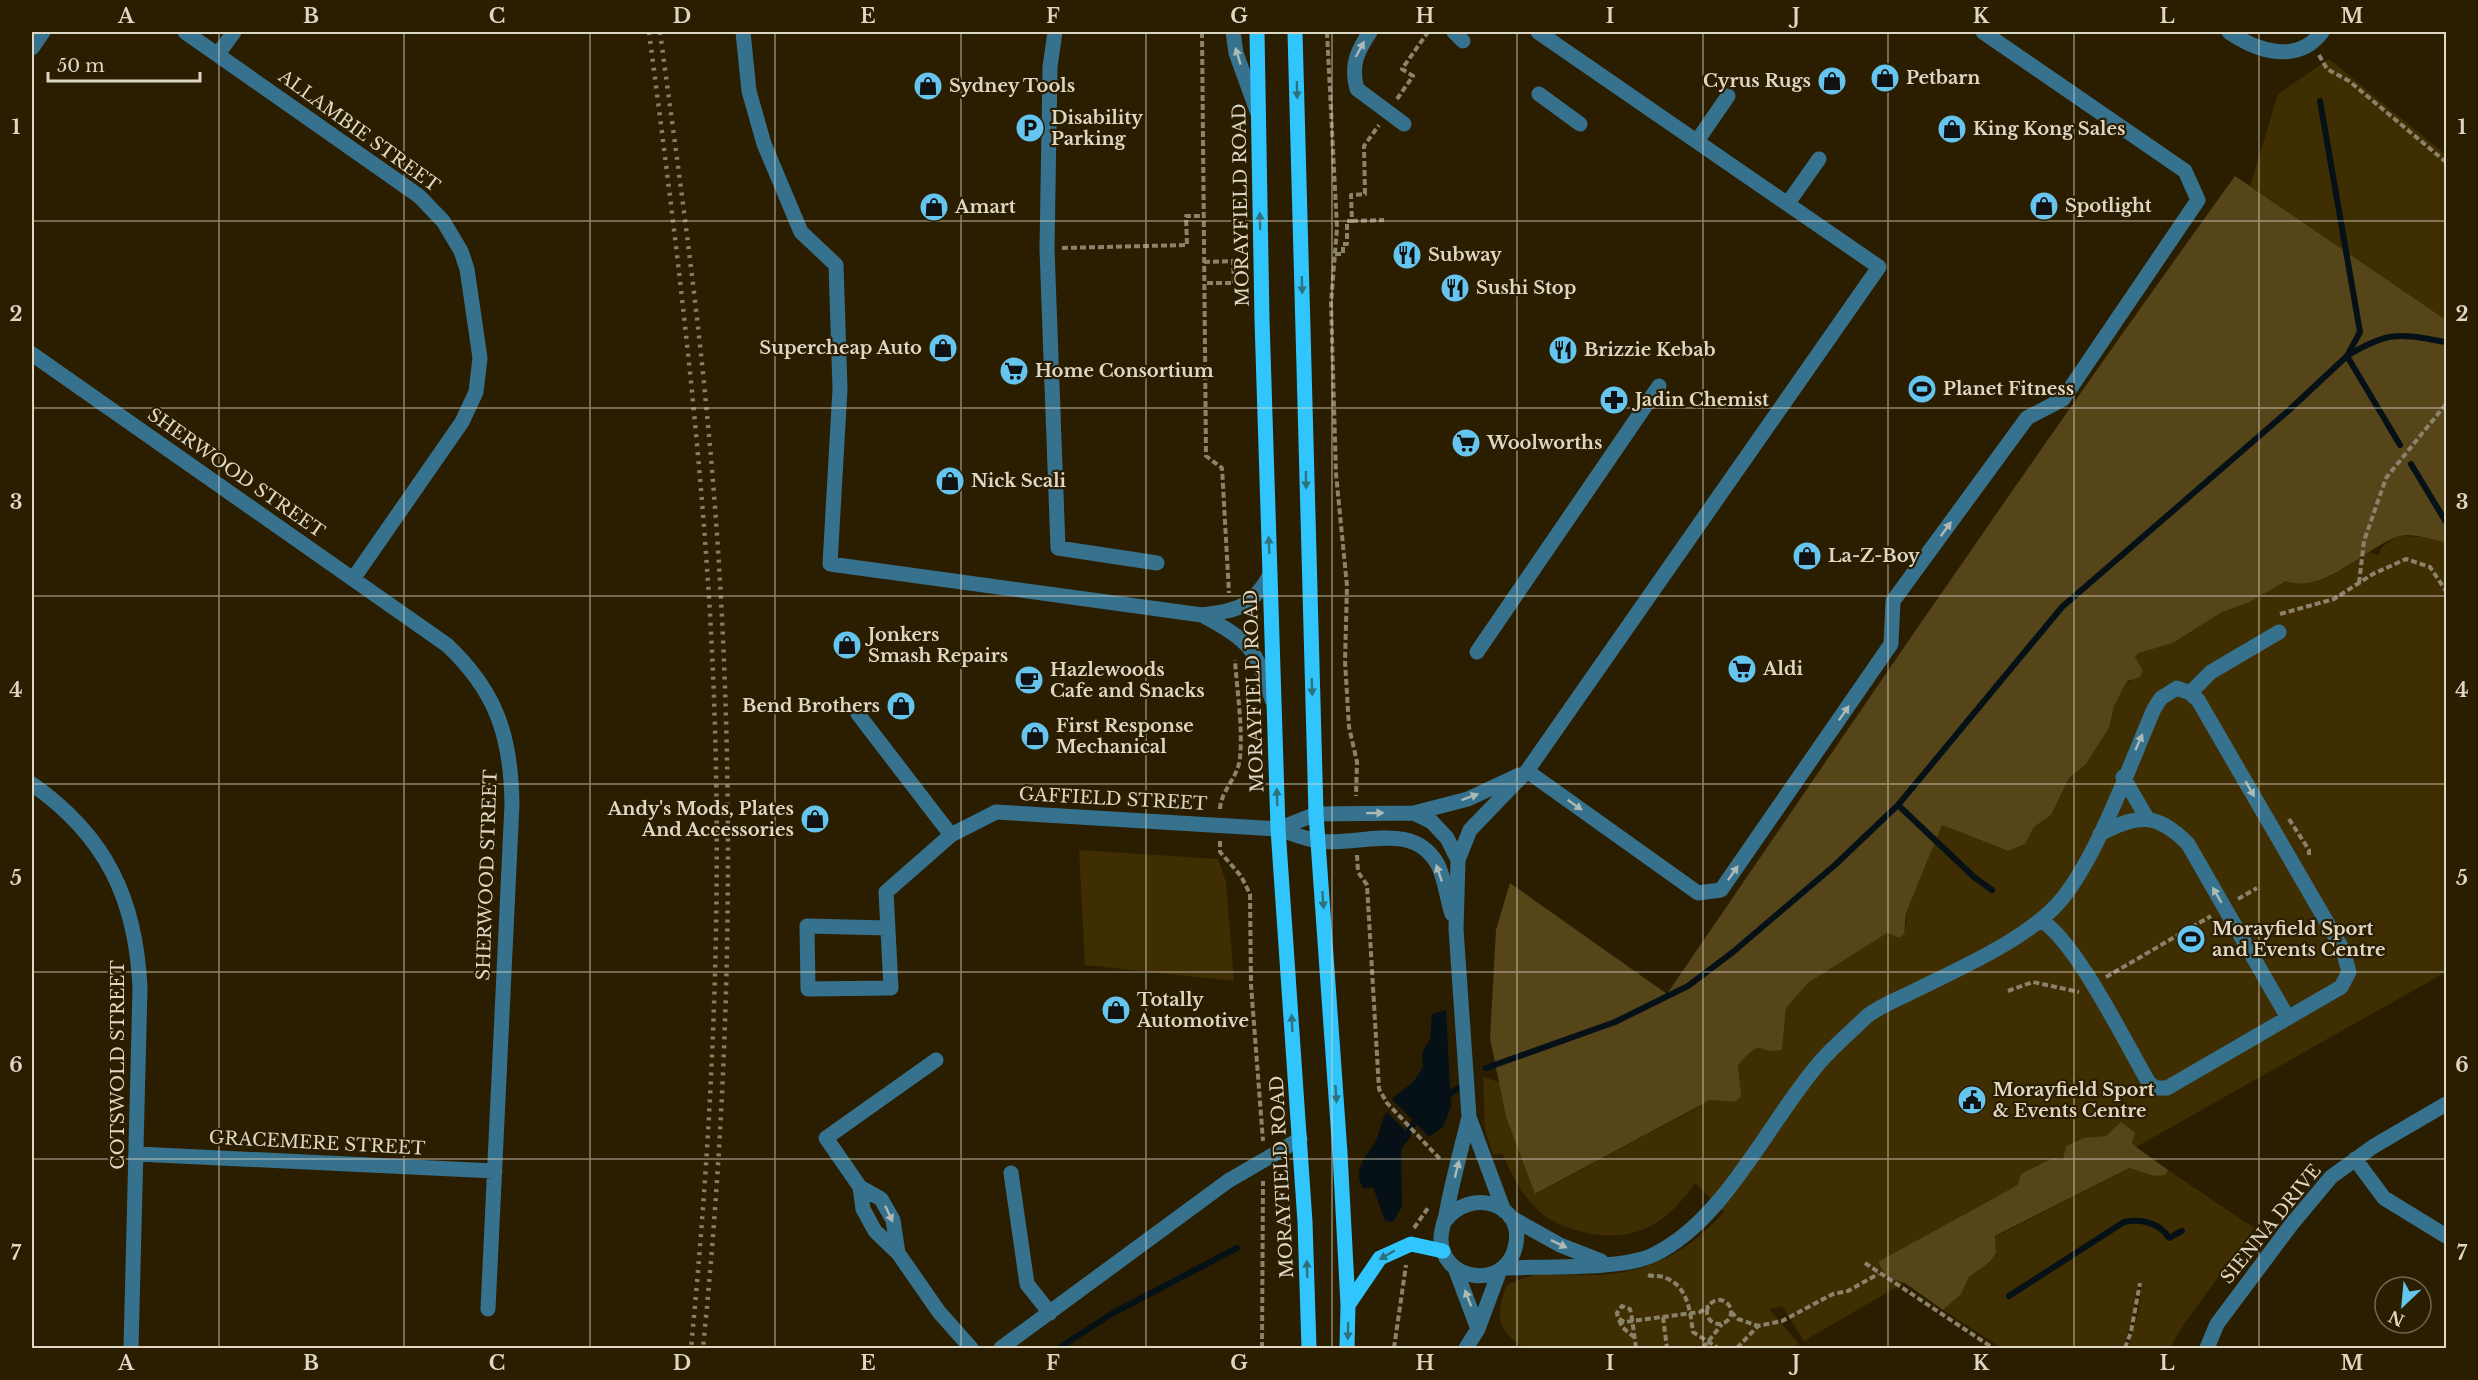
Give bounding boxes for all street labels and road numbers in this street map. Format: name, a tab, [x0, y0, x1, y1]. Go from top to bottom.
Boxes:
street label: ALLAMBIE STREET	[273, 65, 444, 197]
street label: MORAYFIELD ROAD	[1228, 103, 1254, 307]
street label: SHERWOOD STREET	[143, 403, 329, 543]
street label: MORAYFIELD ROAD	[1239, 589, 1269, 793]
street label: SHERWOOD STREET	[472, 769, 502, 981]
street label: GAFFIELD STREET	[1018, 783, 1208, 815]
street label: COTSWOLD STREET	[107, 960, 129, 1170]
street label: MORAYFIELD ROAD	[1266, 1075, 1298, 1279]
street label: GRACEMERE STREET	[208, 1126, 426, 1160]
street label: SIENNA DRIVE	[2216, 1160, 2326, 1288]

